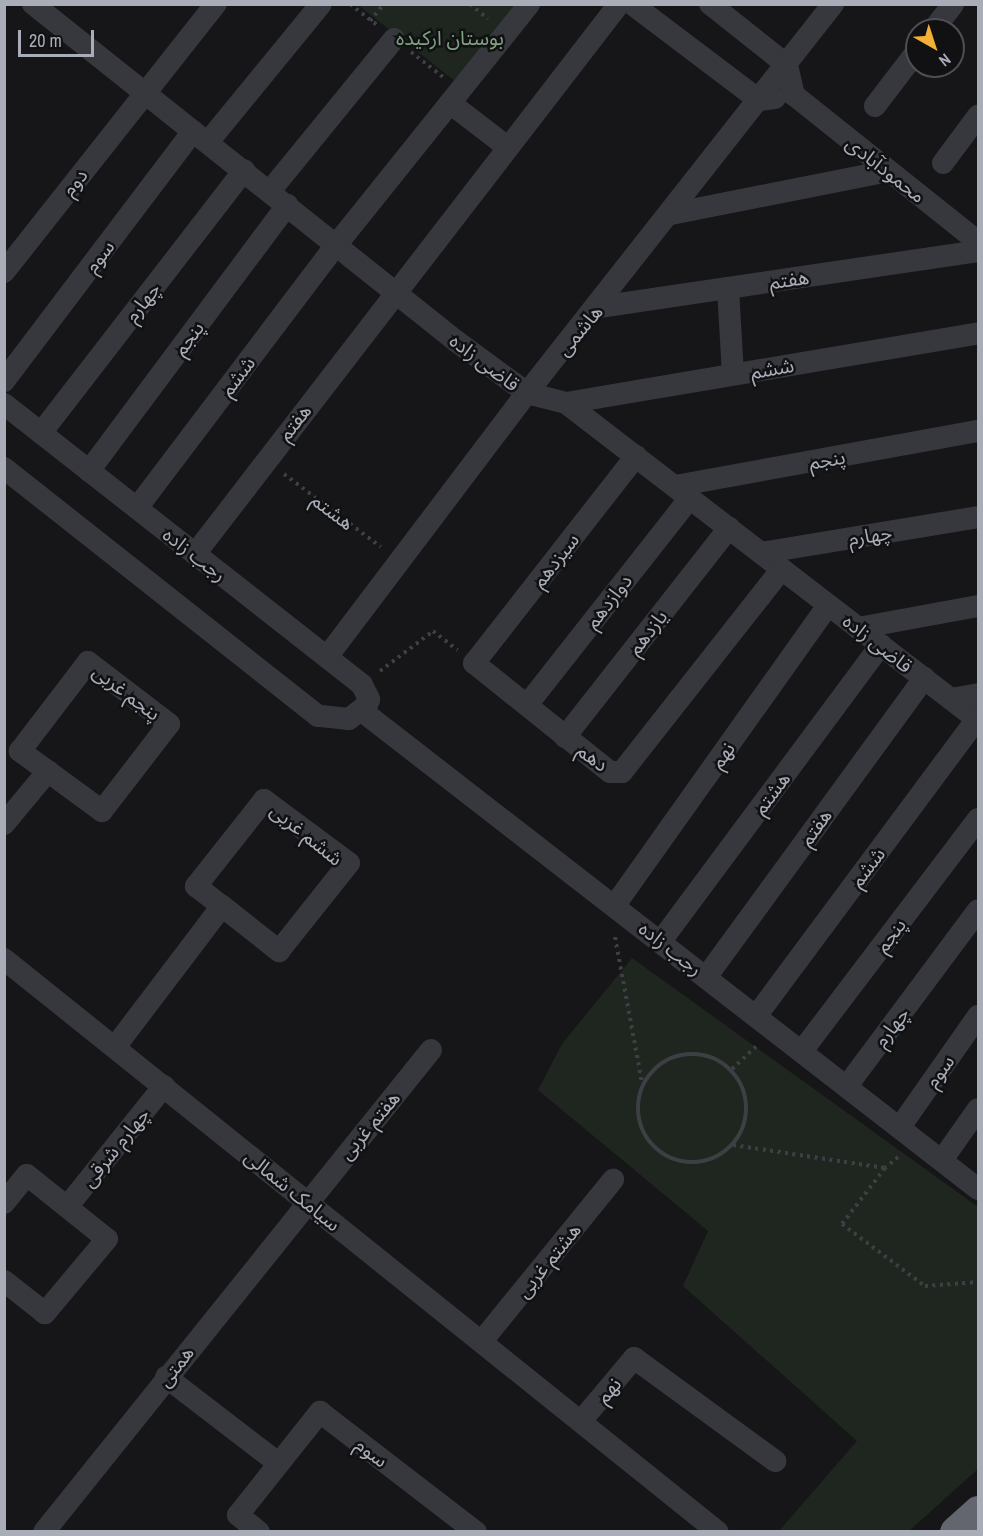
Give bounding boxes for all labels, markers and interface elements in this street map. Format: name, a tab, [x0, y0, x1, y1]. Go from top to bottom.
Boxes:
scale bar	[21, 18, 98, 56]
north arrow	[905, 18, 965, 78]
park label: بوستان ارکیده	[396, 25, 504, 49]
text: 20 m	[29, 28, 62, 53]
text: N	[934, 49, 956, 72]
street label: محمودآبادی	[841, 130, 931, 208]
street label: دوم	[56, 164, 92, 200]
street label: سوم	[79, 235, 119, 277]
street label: هفتم	[767, 264, 811, 294]
street label: چهارم	[119, 277, 165, 327]
street label: هاشمی	[551, 300, 607, 360]
street label: پنجم	[167, 316, 209, 360]
street label: قاضی زاده	[445, 328, 525, 396]
street label: ششم	[214, 351, 260, 401]
street label: ششم	[748, 352, 796, 384]
street label: هفتم	[272, 399, 316, 445]
street label: پنجم	[807, 444, 847, 474]
street label: هشتم	[307, 487, 359, 535]
street label: چهارم	[846, 520, 894, 550]
street label: رجب زاده	[158, 522, 232, 586]
street label: سیزدهم	[526, 528, 584, 592]
street label: دوازدهم	[579, 569, 637, 633]
street label: یازدهم	[622, 605, 672, 659]
street label: قاضی زاده	[839, 609, 917, 677]
street label: پنجم غربی	[88, 659, 166, 725]
street label: نهم	[704, 737, 740, 773]
street label: دهم	[573, 738, 613, 776]
street label: هشتم	[747, 767, 795, 819]
street label: ششم غربی	[266, 798, 348, 870]
street label: هفتم	[794, 804, 836, 850]
street label: ششم	[844, 842, 890, 892]
street label: پنجم	[869, 913, 911, 957]
street label: رجب زاده	[634, 916, 708, 980]
street label: چهارم	[868, 1002, 914, 1052]
street label: سوم	[919, 1050, 959, 1092]
street label: هفتم غربی	[333, 1086, 405, 1164]
street label: چهارم شرقی	[76, 1102, 154, 1192]
street label: سیامک شمالی	[240, 1144, 346, 1236]
street label: هشتم غربی	[511, 1218, 585, 1302]
street label: همتی	[152, 1341, 198, 1391]
street label: نهم	[590, 1372, 626, 1408]
street label: سوم	[351, 1432, 393, 1472]

